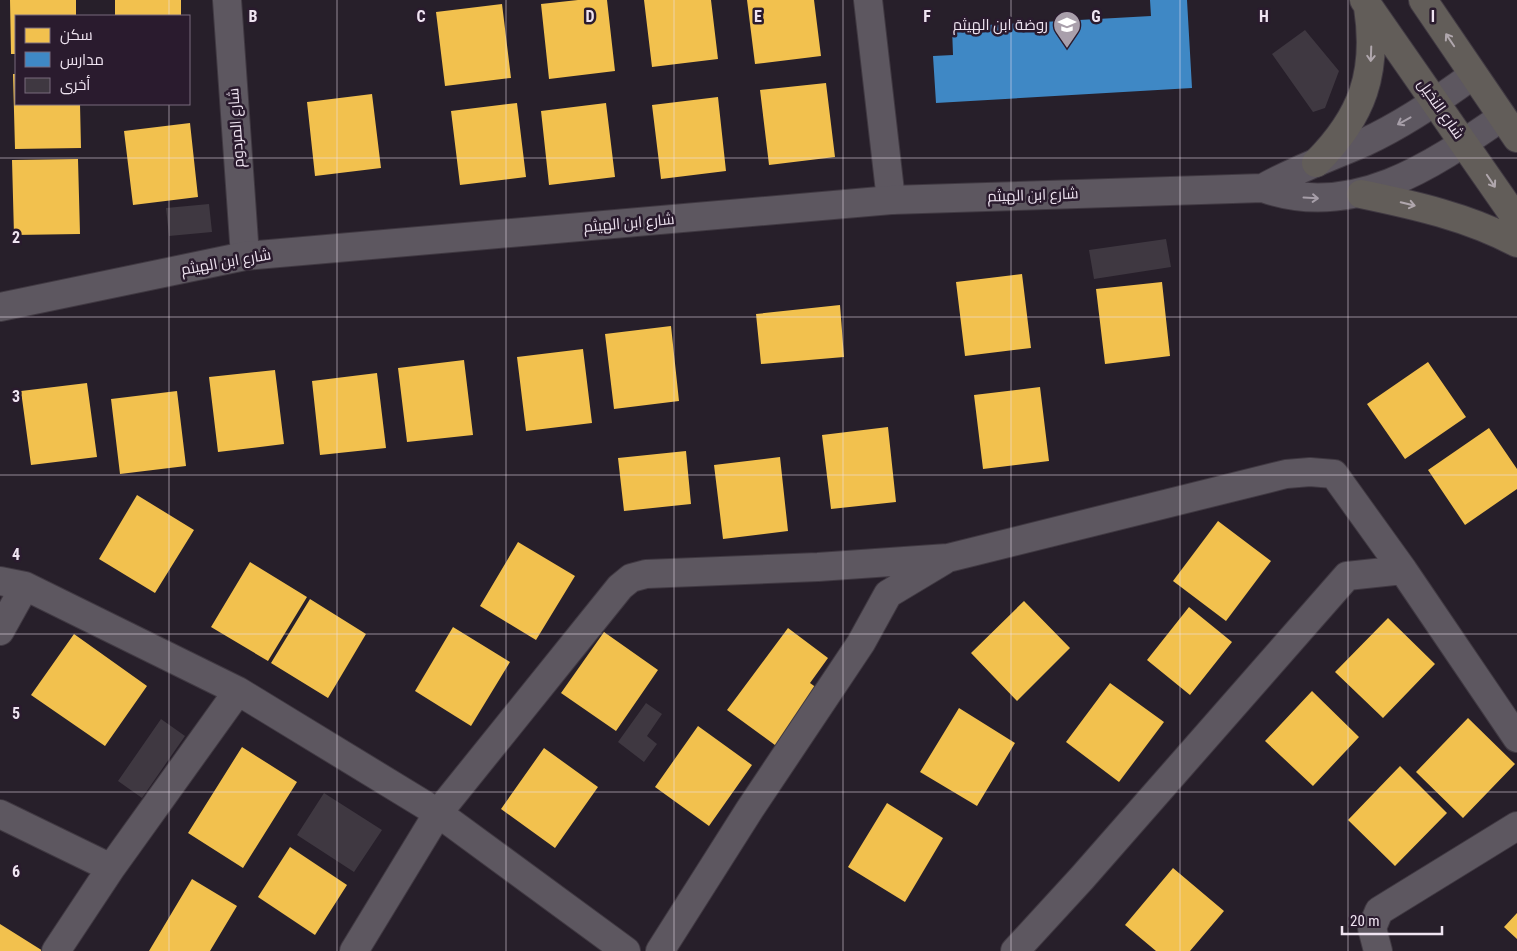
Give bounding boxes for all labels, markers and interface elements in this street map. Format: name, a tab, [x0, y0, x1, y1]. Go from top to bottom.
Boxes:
text: B	[249, 7, 258, 26]
text: C	[416, 7, 426, 26]
text: D	[585, 7, 595, 26]
text: E	[754, 7, 762, 26]
text: F	[923, 7, 931, 26]
text: G	[1091, 7, 1101, 26]
text: H	[1259, 7, 1269, 26]
text: I	[1431, 7, 1435, 26]
school or university icon: روضة ابن الهيثم	[1052, 10, 1082, 49]
legend	[15, 15, 190, 105]
place label: روضة ابن الهيثم	[953, 16, 1048, 35]
text: سكن	[60, 26, 93, 45]
one-way arrow	[1445, 33, 1455, 47]
one-way arrow	[1367, 45, 1376, 61]
text: مدارس	[60, 51, 104, 70]
text: أخرى	[60, 75, 90, 95]
street label: شارع النخيل	[1412, 76, 1468, 144]
street label: شارع المردوم	[224, 87, 250, 169]
one-way arrow	[1396, 116, 1411, 126]
one-way arrow	[1486, 174, 1496, 188]
street label: شارع ابن الهيثم	[987, 184, 1079, 208]
one-way arrow	[1302, 193, 1318, 202]
one-way arrow	[1400, 200, 1416, 209]
street label: شارع ابن الهيثم	[583, 210, 675, 238]
text: 2	[12, 228, 20, 247]
street label: شارع ابن الهيثم	[180, 245, 273, 281]
text: 3	[12, 387, 20, 406]
text: 4	[12, 545, 20, 564]
text: 5	[12, 704, 20, 723]
text: 6	[12, 862, 20, 881]
scale bar	[1342, 904, 1442, 936]
text: 20 m	[1350, 912, 1380, 930]

